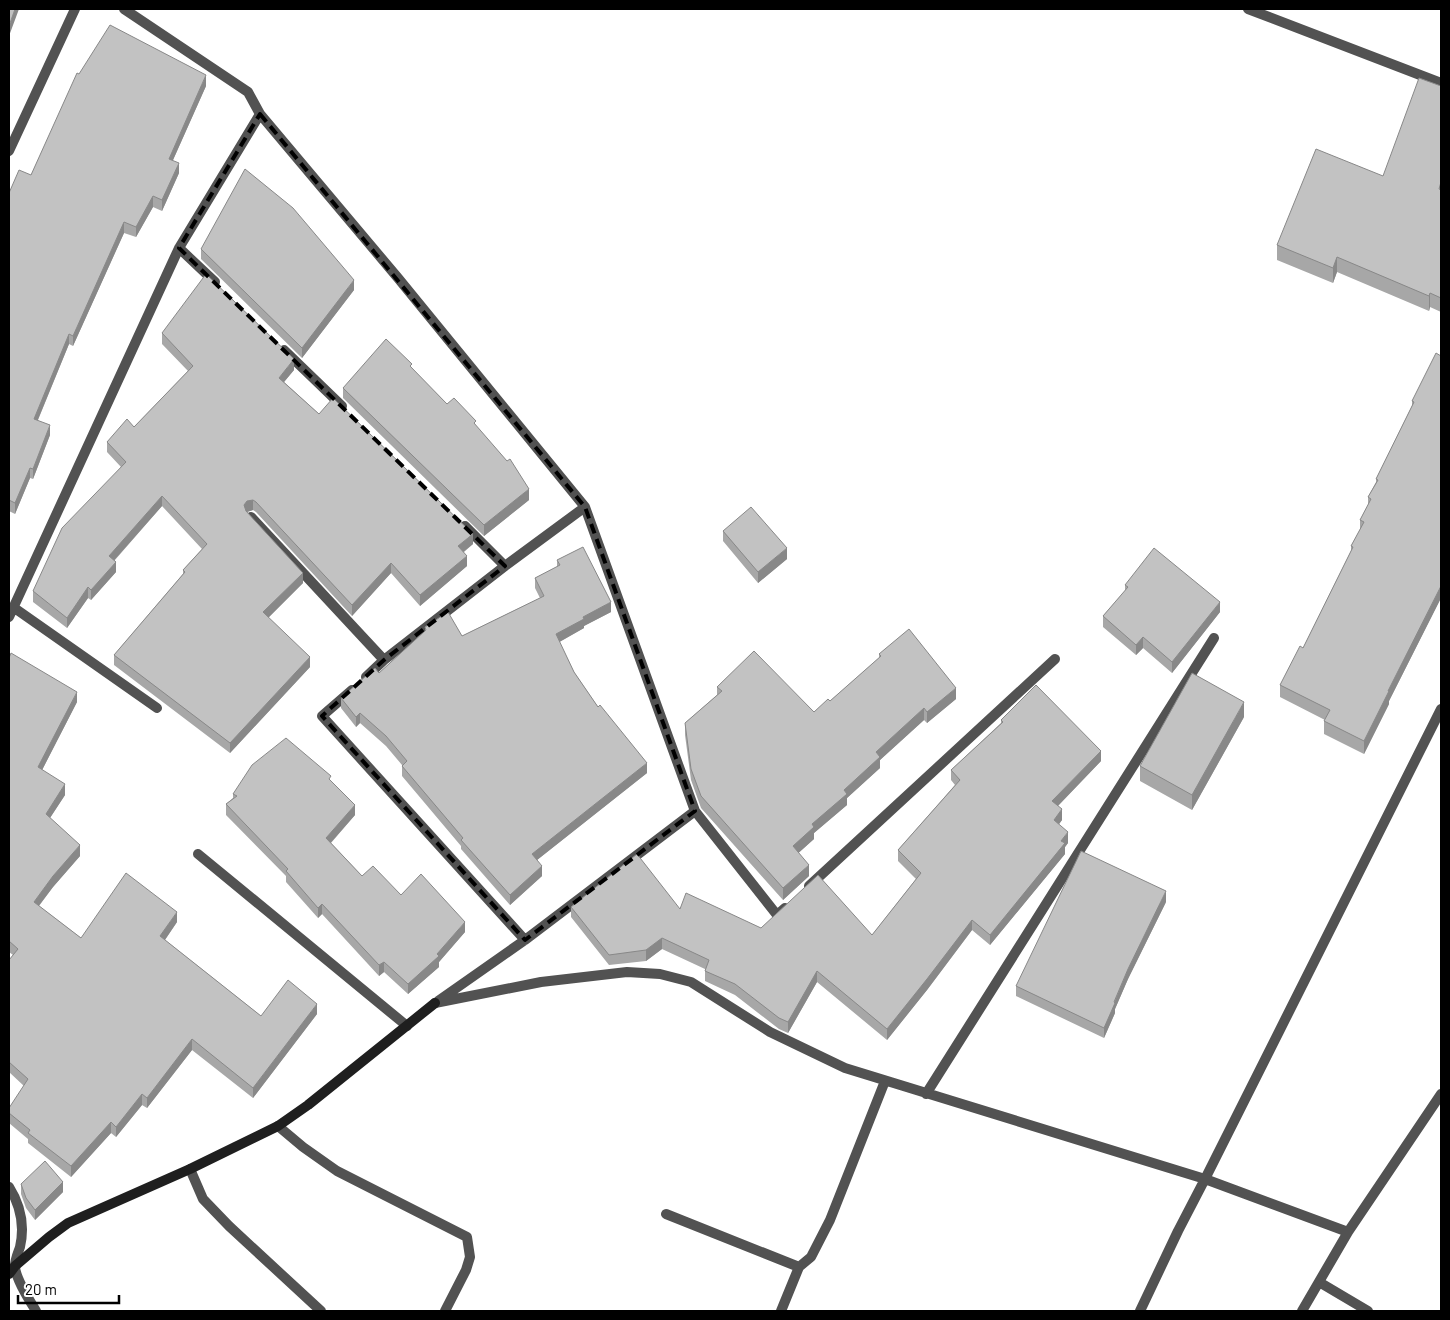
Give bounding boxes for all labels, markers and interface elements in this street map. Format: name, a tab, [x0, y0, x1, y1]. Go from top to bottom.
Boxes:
scale bar	[18, 1272, 119, 1304]
text: 20 m	[25, 1280, 57, 1298]

